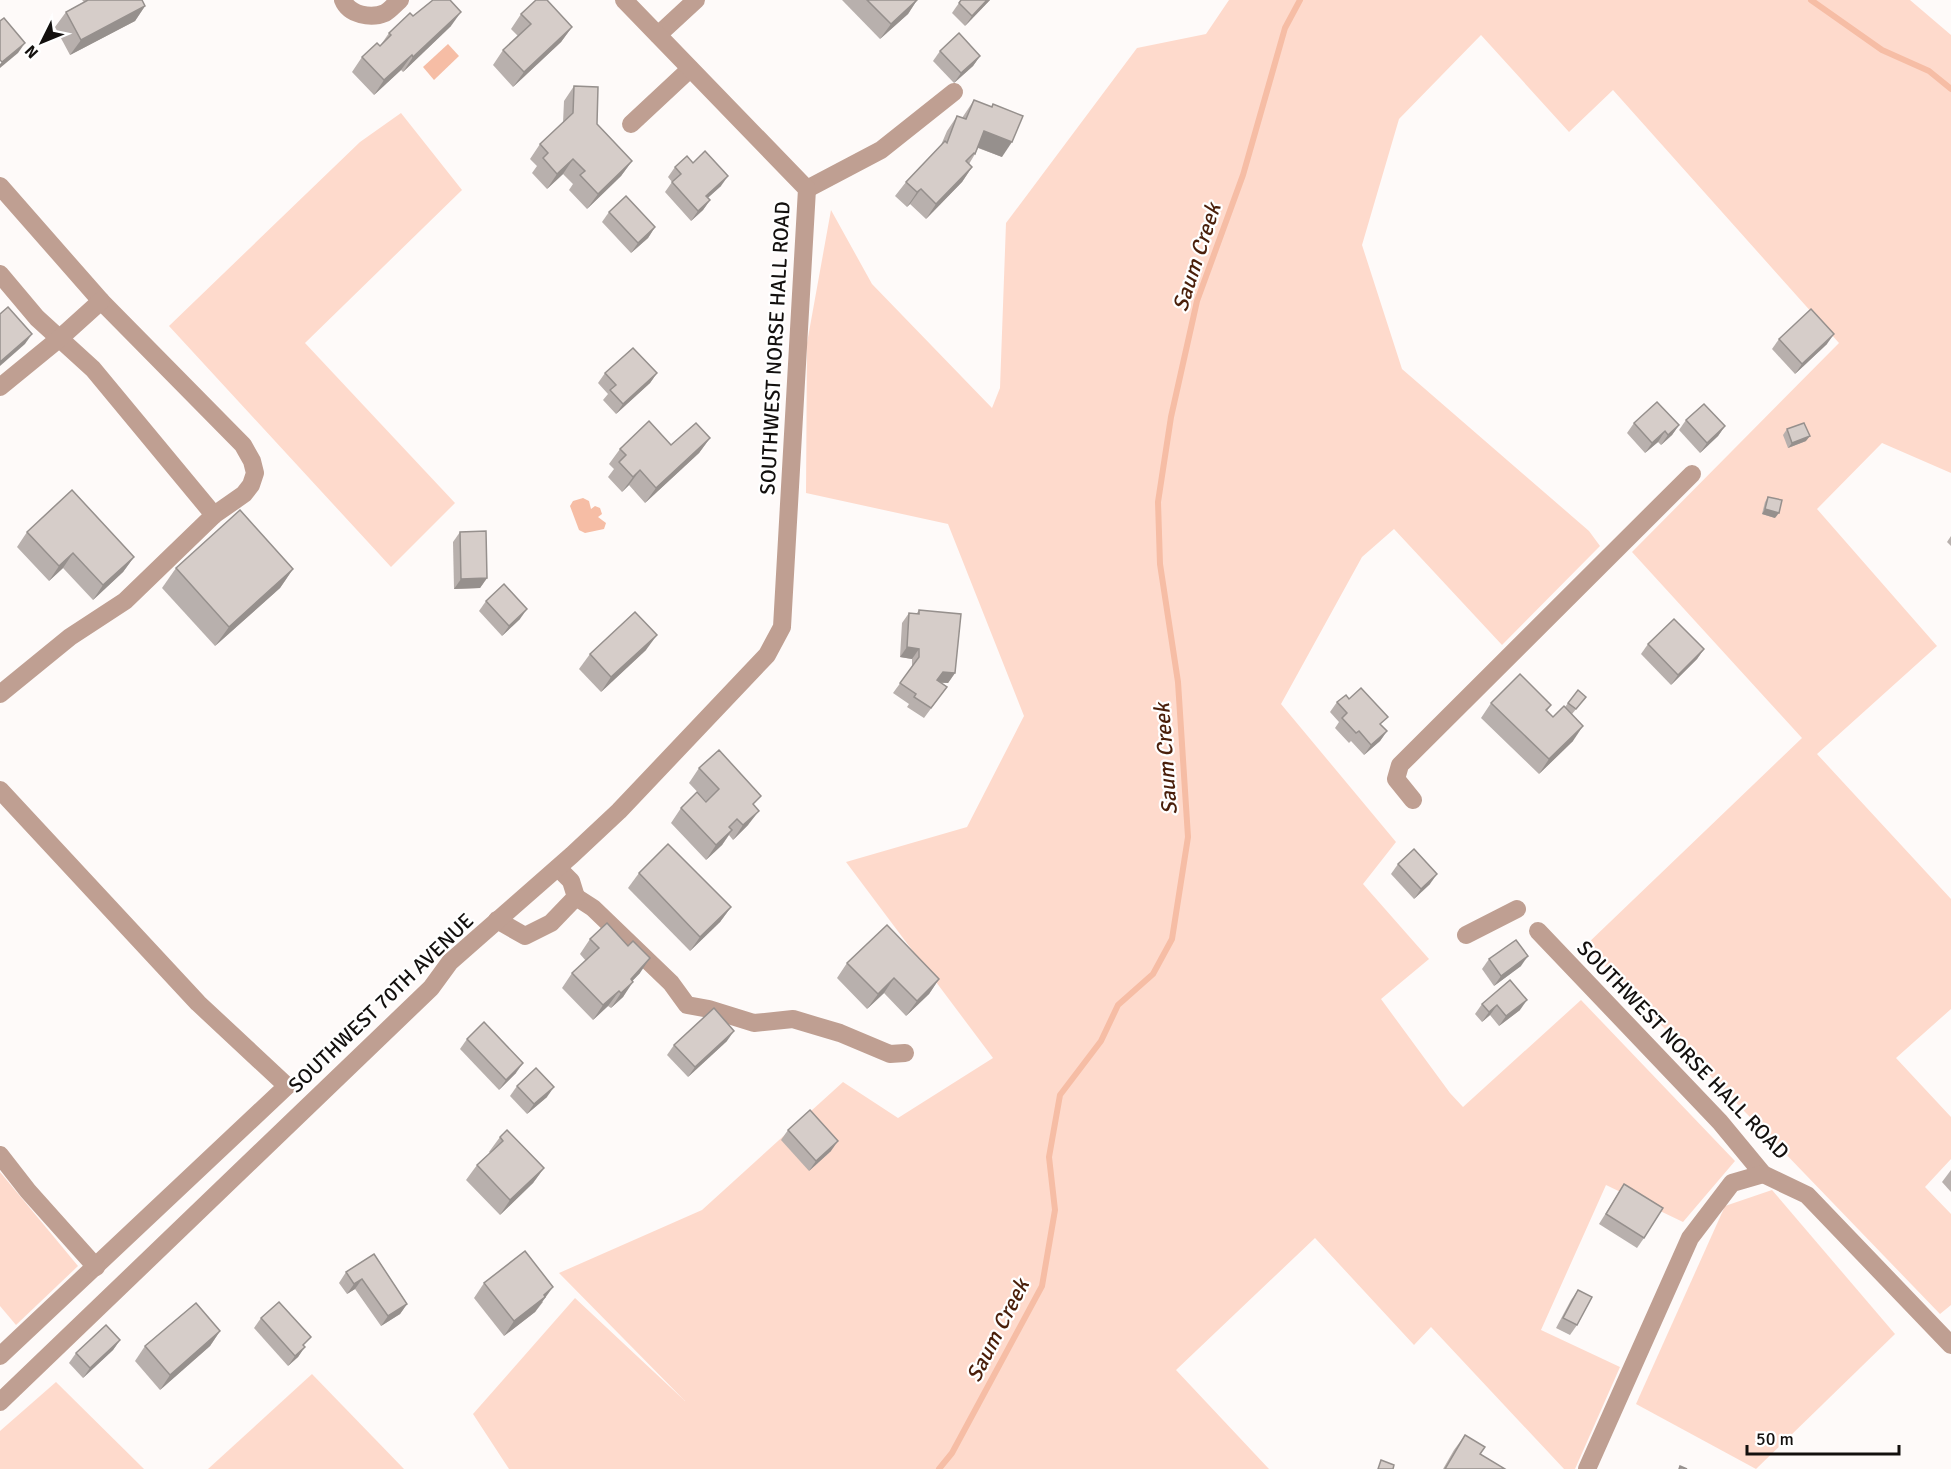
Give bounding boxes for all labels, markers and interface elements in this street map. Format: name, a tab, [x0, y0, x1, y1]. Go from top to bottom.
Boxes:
north arrow	[12, 12, 72, 72]
text: N	[21, 41, 43, 62]
water label: Saum Creek	[1166, 198, 1227, 315]
street label: SOUTHWEST NORSE HALL ROAD	[754, 200, 796, 496]
water label: Saum Creek	[1148, 700, 1183, 816]
street label: SOUTHWEST 70TH AVENUE	[283, 908, 479, 1098]
street label: SOUTHWEST NORSE HALL ROAD	[1572, 935, 1794, 1165]
water label: Saum Creek	[960, 1273, 1036, 1386]
scale bar	[1747, 1418, 1898, 1456]
text: 50 m	[1756, 1428, 1794, 1450]

